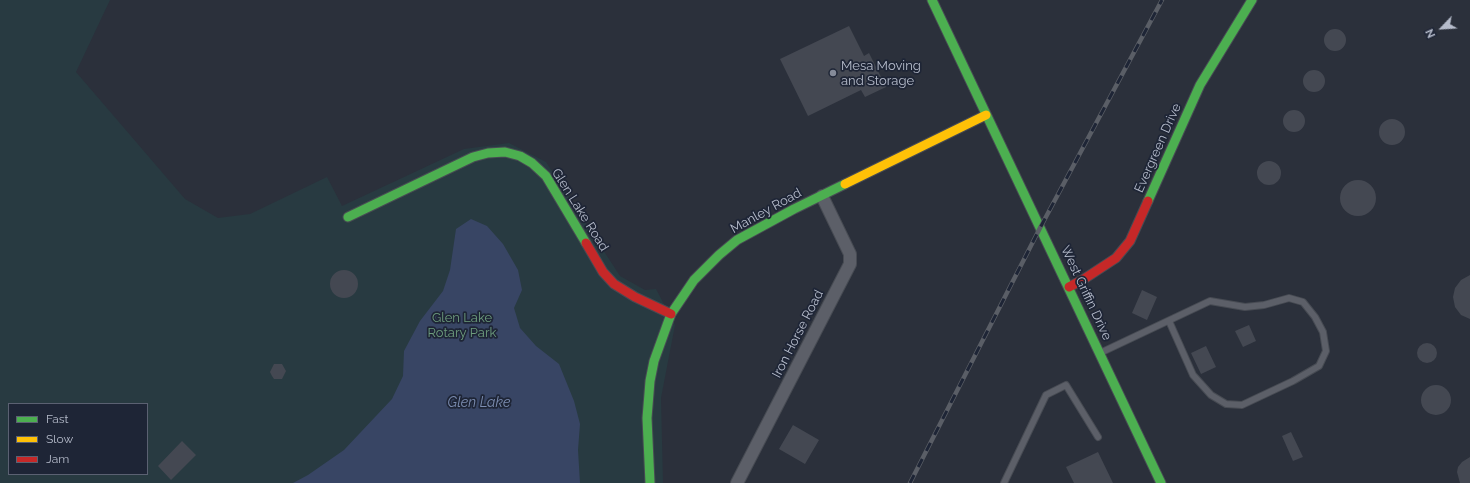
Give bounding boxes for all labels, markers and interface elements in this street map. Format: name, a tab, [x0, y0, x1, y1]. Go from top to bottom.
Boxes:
north arrow	[1422, 8, 1462, 48]
text: N	[1423, 27, 1438, 40]
place label: Mesa Moving and Storage	[841, 58, 921, 89]
marker: Mesa Moving and Storage	[828, 68, 838, 78]
street label: Evergreen Drive	[1131, 101, 1185, 195]
street label: Glen Lake Road	[548, 166, 612, 254]
street label: Manley Road	[728, 185, 804, 237]
street label: West Griffin Drive	[1057, 243, 1115, 343]
street label: Iron Horse Road	[769, 288, 827, 380]
park label: Glen Lake Rotary Park	[428, 310, 496, 341]
water label: Glen Lake	[448, 395, 510, 411]
legend	[8, 403, 148, 475]
text: Fast	[46, 412, 69, 426]
text: Slow	[46, 432, 73, 446]
text: Jam	[46, 452, 69, 466]

